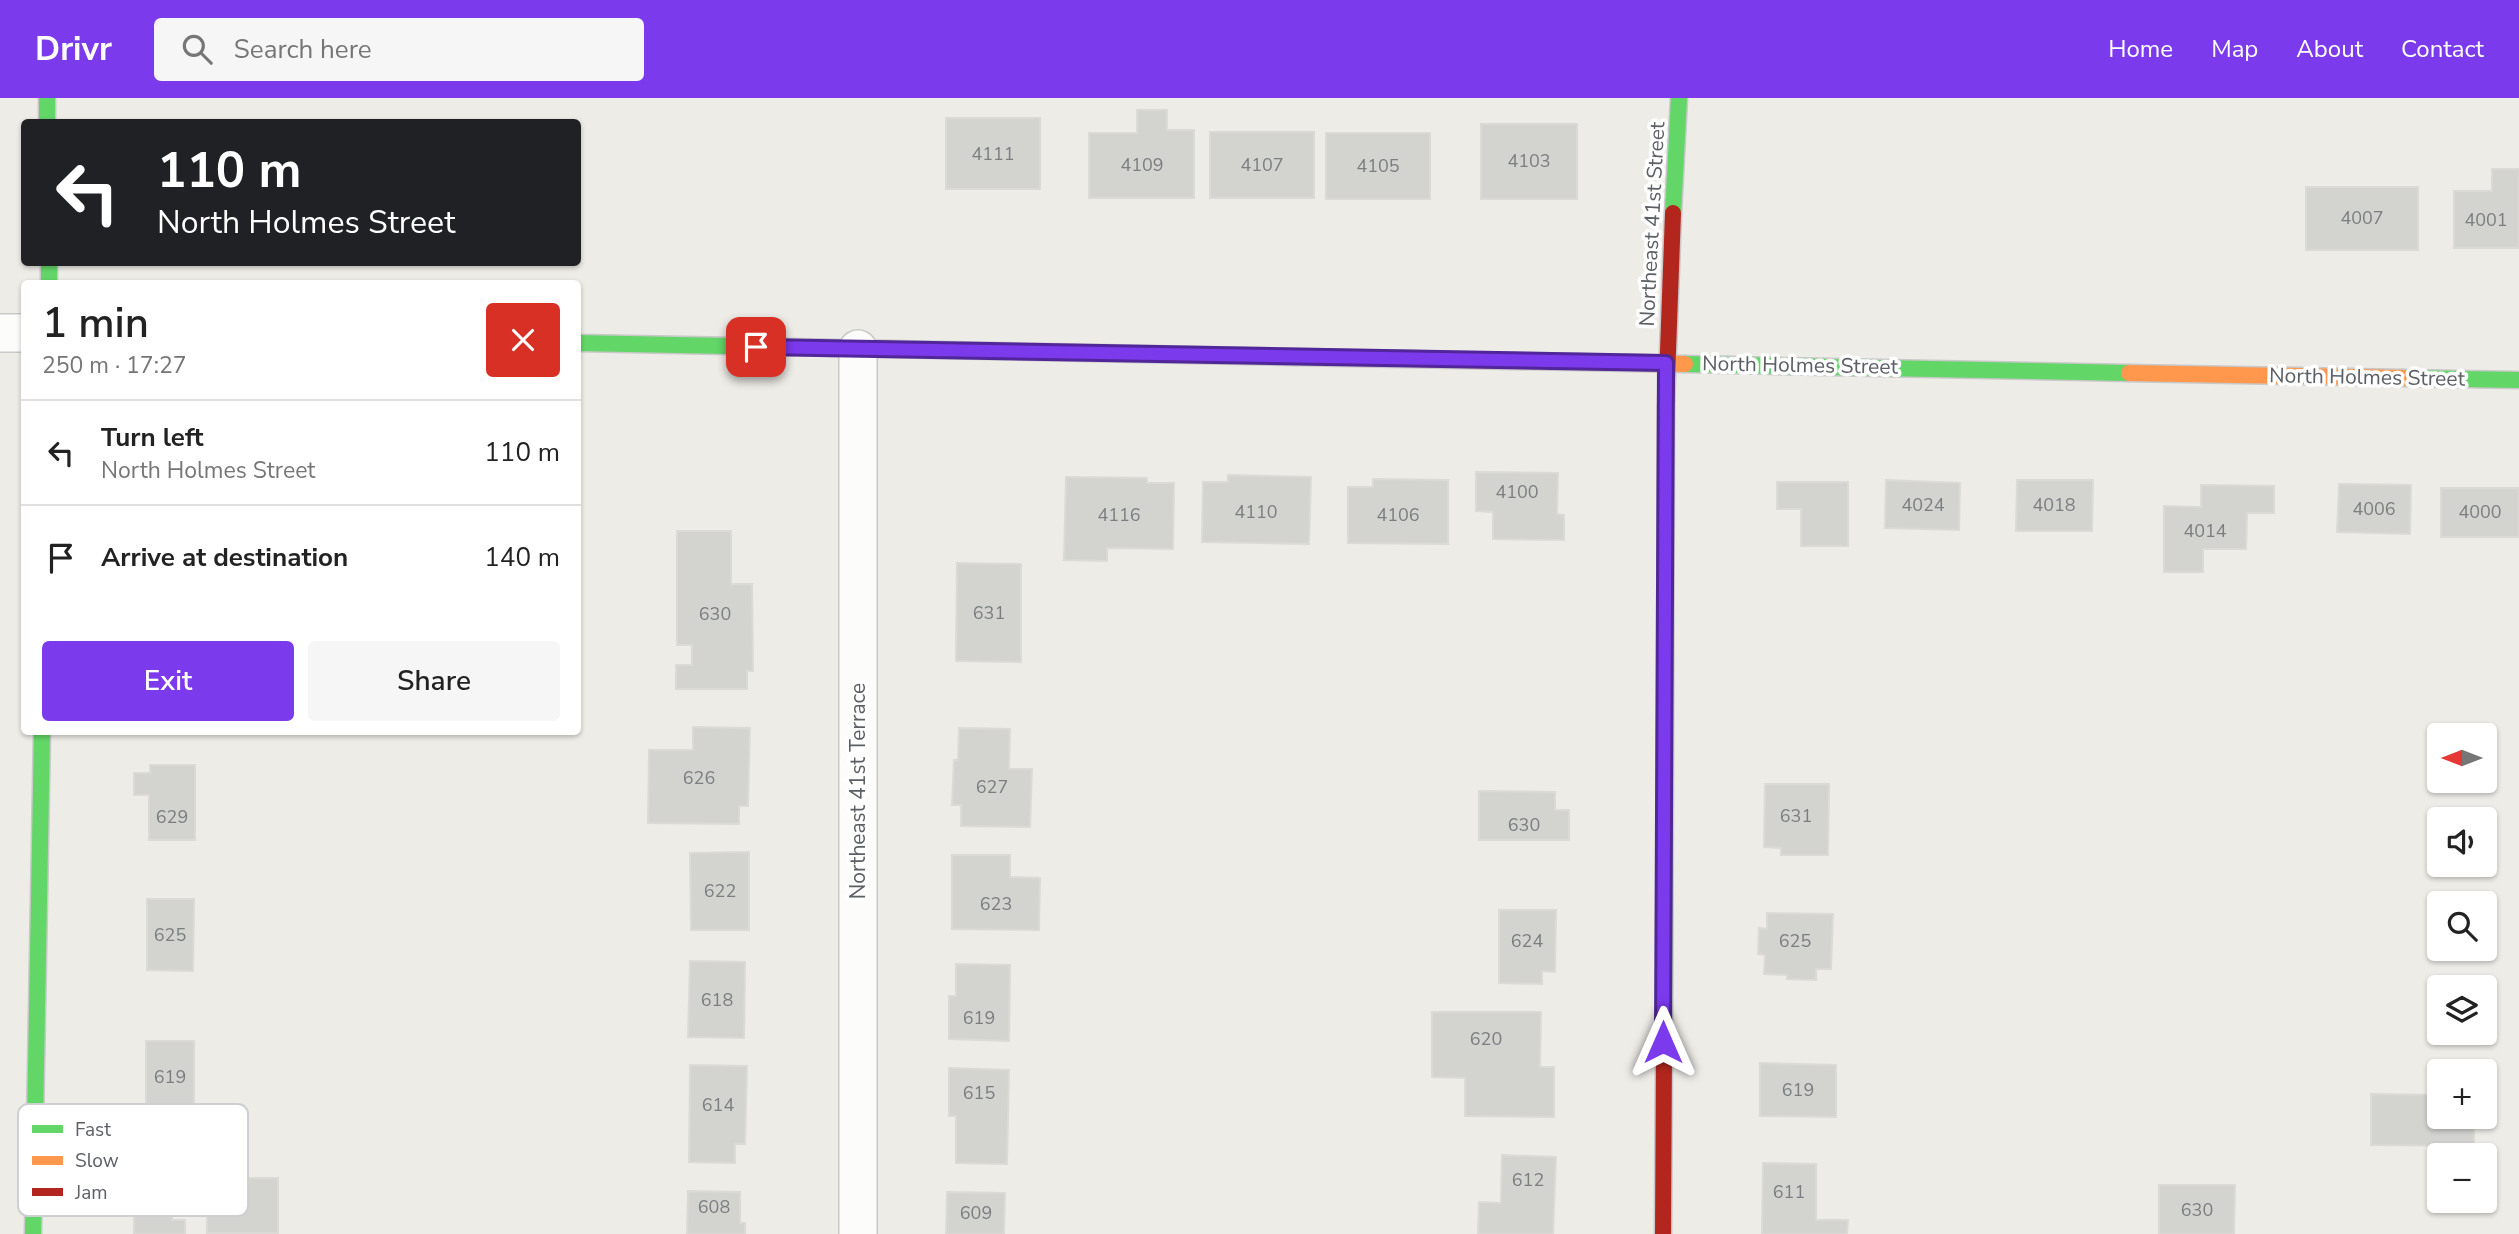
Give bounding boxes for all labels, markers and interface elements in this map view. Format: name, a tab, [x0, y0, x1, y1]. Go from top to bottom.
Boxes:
search box	[154, 18, 644, 81]
text: Drivr	[35, 27, 112, 72]
icon: search	[178, 30, 216, 68]
text: Search here	[234, 32, 372, 67]
text: Home	[2108, 33, 2173, 65]
text: Map	[2211, 33, 2258, 65]
text: About	[2296, 33, 2363, 65]
text: Contact	[2401, 33, 2484, 65]
street label: Northeast 41st Street	[1633, 120, 1671, 327]
text: 110 m	[157, 137, 301, 204]
house number: 4111	[971, 142, 1015, 166]
icon: left	[42, 147, 133, 238]
house number: 4103	[1507, 149, 1551, 173]
house number: 4109	[1120, 153, 1164, 177]
house number: 4107	[1240, 153, 1284, 177]
house number: 4105	[1356, 154, 1400, 178]
text: North Holmes Street	[157, 201, 455, 244]
house number: 4007	[2340, 206, 2384, 230]
house number: 4001	[2464, 208, 2508, 232]
text: 1 min	[42, 295, 149, 352]
button: close	[486, 303, 560, 377]
pin	[726, 317, 786, 377]
icon: arrive	[737, 328, 775, 366]
street label: North Holmes Street	[1702, 349, 1899, 381]
text: 250 m · 17:27	[42, 350, 187, 381]
street label: North Holmes Street	[2269, 361, 2466, 393]
text: Turn left	[101, 420, 204, 455]
icon: left	[42, 434, 80, 472]
text: 110 m	[484, 435, 560, 470]
text: North Holmes Street	[101, 455, 315, 486]
house number: 4100	[1495, 480, 1539, 504]
house number: 4024	[1901, 493, 1945, 517]
house number: 4018	[2032, 493, 2076, 517]
house number: 4006	[2352, 497, 2396, 521]
house number: 4110	[1234, 500, 1278, 524]
house number: 4000	[2458, 500, 2502, 524]
house number: 4116	[1097, 503, 1141, 527]
house number: 4106	[1376, 503, 1420, 527]
house number: 4014	[2183, 519, 2227, 543]
icon: arrive	[42, 539, 80, 577]
text: Arrive at destination	[101, 540, 348, 575]
text: 140 m	[484, 540, 560, 575]
house number: 631	[973, 601, 1005, 625]
house number: 630	[699, 602, 731, 626]
button: Exit	[42, 641, 294, 721]
button: Share	[308, 641, 560, 721]
street label: Northeast 41st Terrace	[844, 683, 872, 899]
north arrow	[2427, 723, 2497, 793]
map controls	[2427, 723, 2497, 1213]
house number: 626	[683, 766, 715, 790]
house number: 627	[976, 775, 1008, 799]
house number: 631	[1780, 804, 1812, 828]
house number: 629	[156, 805, 188, 829]
button: sound	[2427, 807, 2497, 877]
house number: 630	[1508, 813, 1540, 837]
house number: 622	[704, 879, 736, 903]
button: search	[2427, 891, 2497, 961]
house number: 623	[980, 892, 1012, 916]
house number: 625	[154, 923, 186, 947]
house number: 624	[1511, 929, 1543, 953]
house number: 625	[1779, 929, 1811, 953]
button: layers	[2427, 975, 2497, 1045]
house number: 618	[701, 988, 733, 1012]
position arrow	[1626, 1005, 1700, 1079]
house number: 619	[963, 1006, 995, 1030]
house number: 620	[1470, 1027, 1502, 1051]
button: +	[2427, 1059, 2497, 1129]
house number: 619	[154, 1065, 186, 1089]
house number: 619	[1782, 1078, 1814, 1102]
house number: 615	[963, 1081, 995, 1105]
house number: 614	[702, 1093, 734, 1117]
legend	[18, 1104, 248, 1216]
text: Fast	[75, 1117, 111, 1143]
button: −	[2427, 1143, 2497, 1213]
text: Slow	[75, 1148, 119, 1174]
house number: 612	[1512, 1168, 1544, 1192]
text: Jam	[74, 1180, 108, 1206]
house number: 611	[1773, 1180, 1805, 1204]
house number: 608	[698, 1195, 730, 1219]
house number: 630	[2181, 1198, 2213, 1222]
house number: 609	[960, 1201, 992, 1225]

